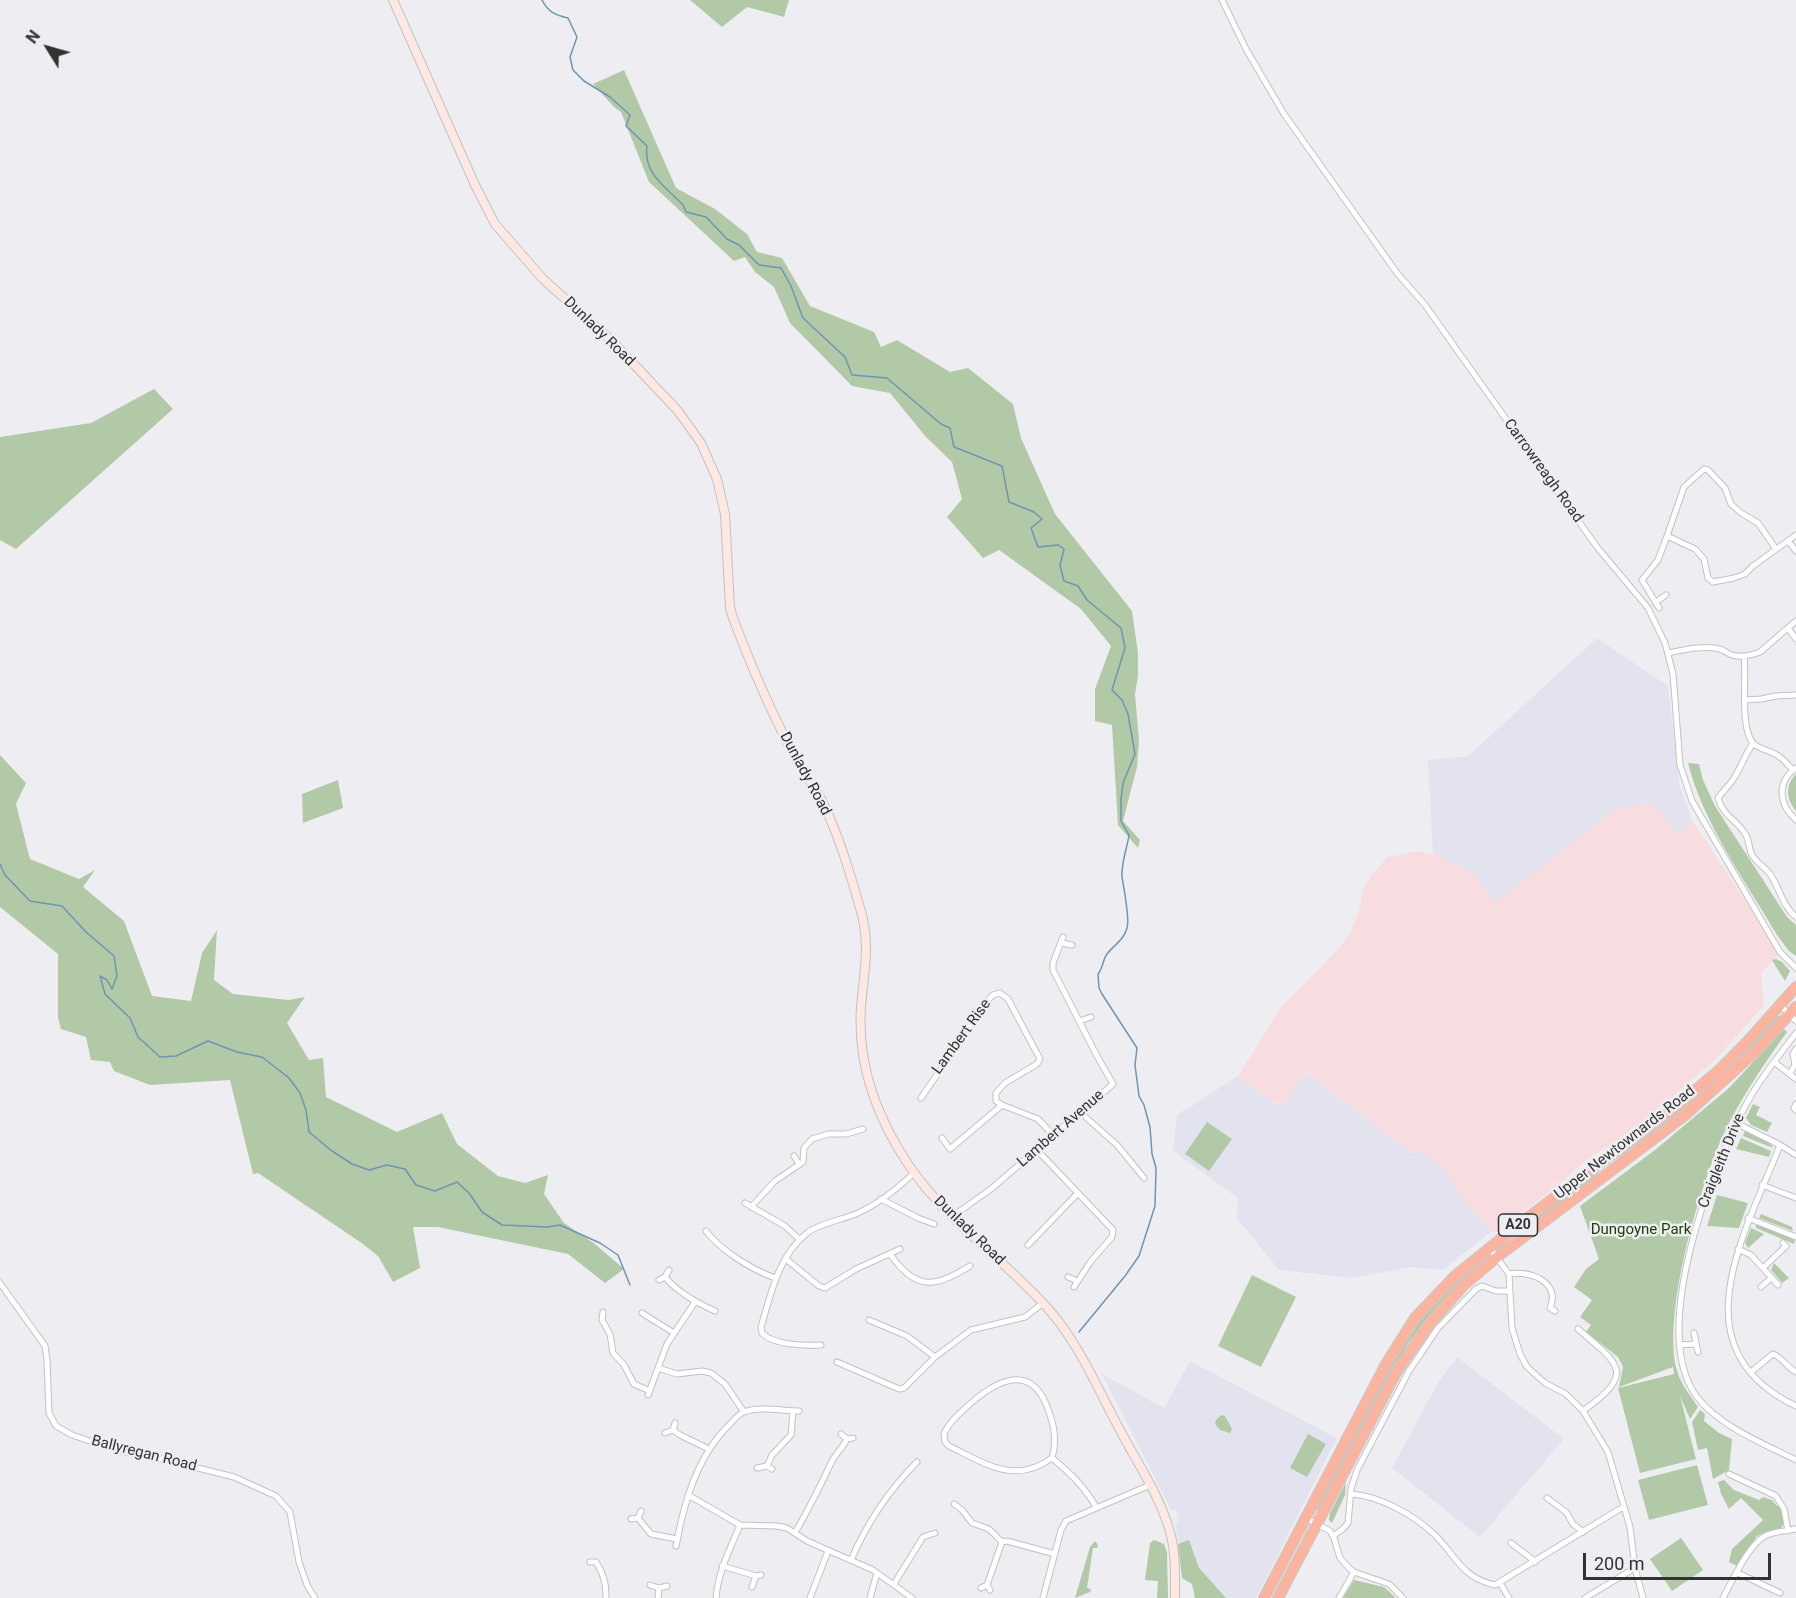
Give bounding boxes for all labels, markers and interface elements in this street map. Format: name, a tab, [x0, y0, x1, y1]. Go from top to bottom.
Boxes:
north arrow	[18, 18, 78, 78]
text: N	[22, 27, 44, 47]
street label: Dunlady Road	[560, 294, 638, 370]
street label: Carrowreagh Road	[1499, 416, 1587, 526]
street label: Dunlady Road	[775, 729, 835, 819]
street label: Lambert Rise	[929, 996, 995, 1078]
street label: Upper Newtownards Road	[1551, 1082, 1699, 1204]
street label: Lambert Avenue	[1014, 1086, 1108, 1172]
street label: Craigleith Drive	[1695, 1111, 1749, 1211]
street label: Dunlady Road	[930, 1193, 1008, 1269]
road number: A20	[1498, 1214, 1538, 1236]
park label: Dungoyne Park	[1591, 1221, 1691, 1239]
street label: Ballyregan Road	[90, 1432, 198, 1476]
scale bar	[1586, 1541, 1774, 1579]
text: 200 m	[1594, 1553, 1645, 1574]

